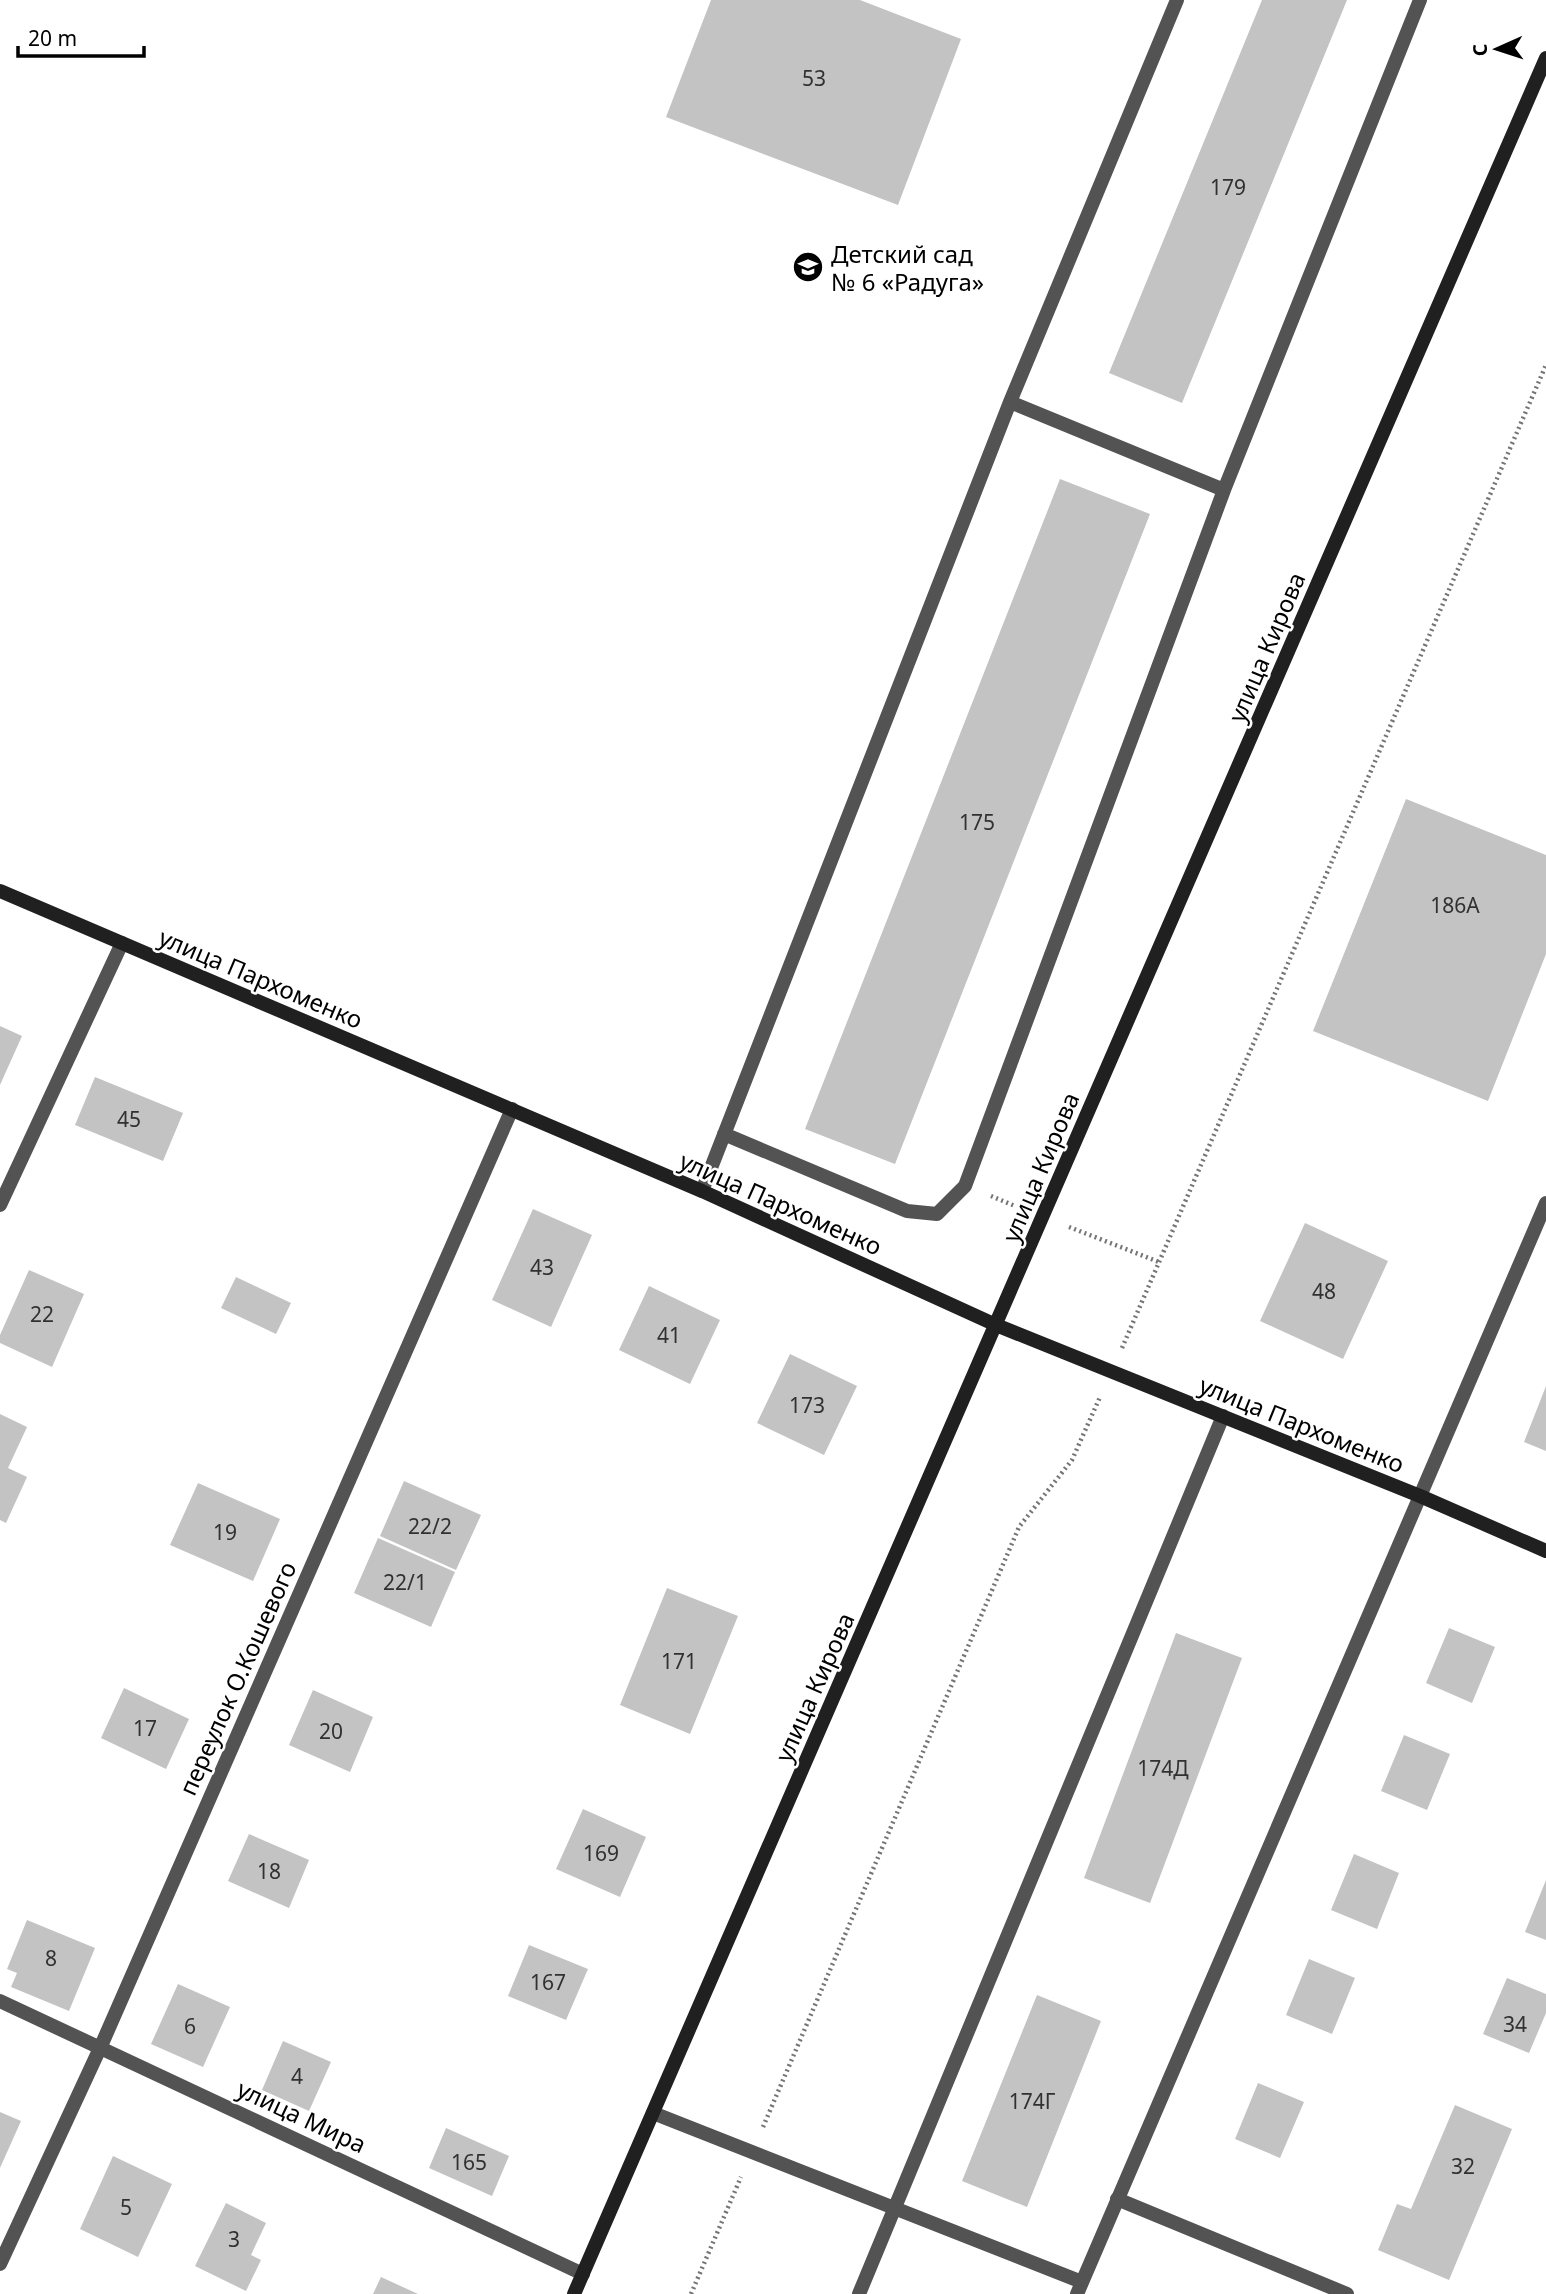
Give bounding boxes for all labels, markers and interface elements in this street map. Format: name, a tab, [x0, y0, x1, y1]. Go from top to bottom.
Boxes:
scale bar	[18, 14, 144, 58]
north arrow	[1462, 14, 1532, 84]
text: 20 m	[28, 24, 77, 52]
text: С	[1467, 43, 1493, 57]
house number: 53	[802, 64, 826, 92]
house number: 179	[1210, 173, 1246, 201]
place label: Детский сад № 6 «Радуга»	[831, 237, 984, 298]
school or university icon: Детский сад № 6 «Радуга»	[791, 250, 825, 284]
street label: улица Кирова	[1220, 567, 1312, 727]
house number: 175	[959, 808, 995, 836]
house number: 186А	[1430, 891, 1480, 919]
street label: улица Пархоменко	[154, 920, 368, 1036]
street label: улица Кирова	[994, 1087, 1086, 1247]
house number: 45	[117, 1105, 141, 1133]
street label: улица Пархоменко	[675, 1144, 887, 1262]
house number: 43	[530, 1253, 554, 1281]
house number: 48	[1312, 1277, 1336, 1305]
house number: 22	[30, 1300, 54, 1328]
house number: 41	[657, 1321, 681, 1349]
street label: улица Пархоменко	[1195, 1368, 1409, 1480]
house number: 173	[789, 1391, 825, 1419]
house number: 22/2	[408, 1512, 452, 1540]
house number: 19	[213, 1518, 237, 1546]
street label: переулок О.Кошевого	[171, 1556, 303, 1800]
house number: 22/1	[383, 1568, 427, 1596]
street label: улица Кирова	[766, 1607, 862, 1767]
house number: 171	[661, 1647, 697, 1675]
house number: 17	[133, 1714, 157, 1742]
house number: 20	[319, 1717, 343, 1745]
house number: 174Д	[1137, 1754, 1189, 1782]
house number: 169	[583, 1839, 619, 1867]
house number: 18	[257, 1857, 281, 1885]
house number: 8	[45, 1944, 57, 1972]
house number: 167	[530, 1968, 566, 1996]
house number: 34	[1503, 2010, 1527, 2038]
house number: 6	[184, 2012, 196, 2040]
house number: 4	[291, 2062, 303, 2090]
street label: улица Мира	[232, 2072, 372, 2160]
house number: 174Г	[1009, 2087, 1056, 2115]
house number: 165	[451, 2148, 487, 2176]
house number: 32	[1451, 2152, 1475, 2180]
house number: 5	[120, 2193, 132, 2221]
house number: 3	[228, 2225, 240, 2253]

